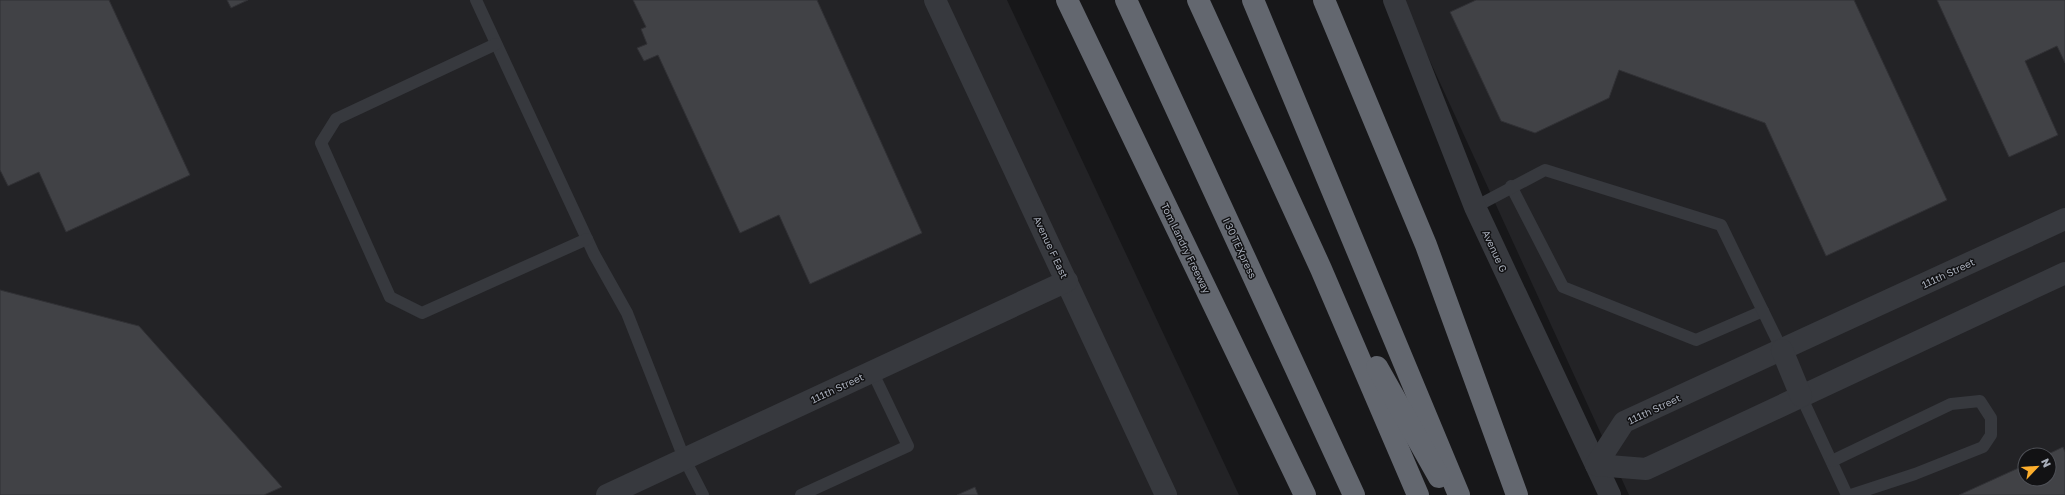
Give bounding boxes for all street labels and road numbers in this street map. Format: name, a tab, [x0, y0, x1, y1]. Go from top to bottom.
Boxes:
street label: Tom Landry Freeway	[1159, 201, 1213, 295]
street label: Avenue F East	[1031, 214, 1071, 280]
street label: I 30 TEXpress	[1221, 216, 1259, 280]
street label: Avenue G	[1480, 228, 1510, 274]
street label: 111th Street	[1920, 256, 1976, 290]
street label: 111th Street	[809, 371, 865, 405]
street label: 111th Street	[1626, 392, 1682, 426]

